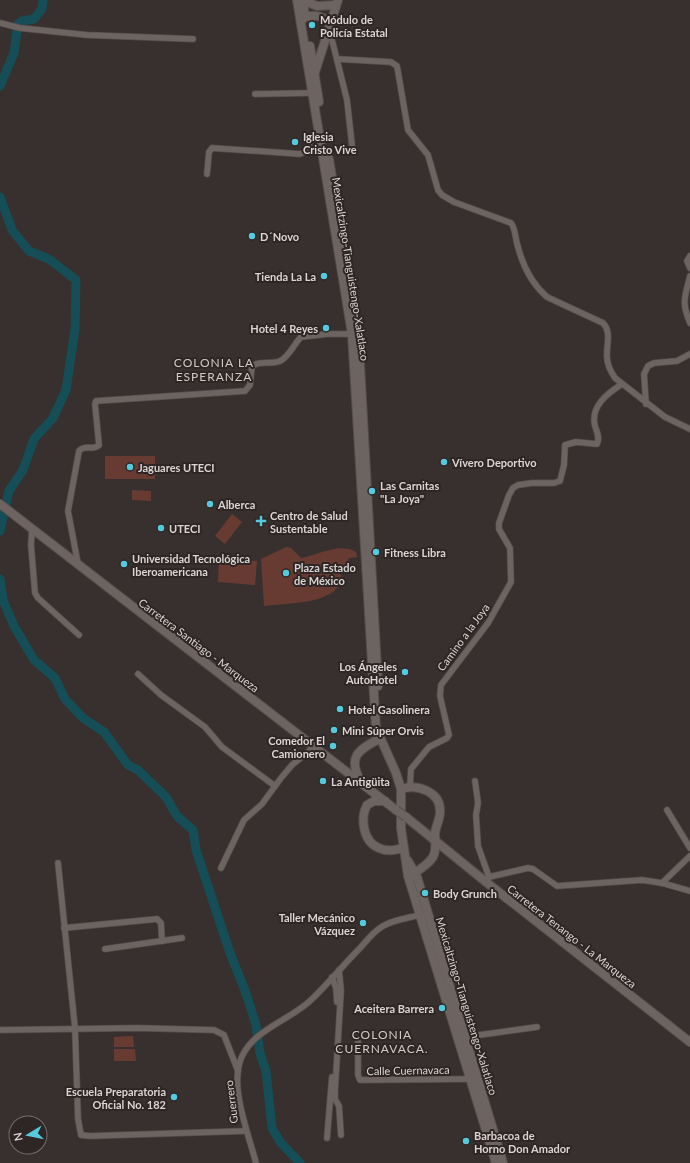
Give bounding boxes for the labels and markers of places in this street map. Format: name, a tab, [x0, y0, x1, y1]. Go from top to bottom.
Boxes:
place label: Módulo de Policía Estatal	[320, 13, 388, 39]
marker: Módulo de Policía Estatal	[307, 20, 317, 30]
place label: Iglesia Cristo Vive	[303, 130, 357, 156]
marker: Iglesia Cristo Vive	[290, 137, 300, 147]
place label: D´Novo	[260, 230, 299, 243]
marker: D´Novo	[247, 231, 257, 241]
place label: Tienda La La	[255, 270, 316, 283]
marker: Tienda La La	[319, 271, 329, 281]
place label: Hotel 4 Reyes	[250, 322, 318, 335]
marker: Hotel 4 Reyes	[321, 323, 331, 333]
place label: Vívero Deportivo	[451, 456, 536, 469]
marker: Vívero Deportivo	[439, 457, 449, 467]
place label: Jaguares UTECI	[138, 461, 215, 474]
marker: Jaguares UTECI	[125, 462, 135, 472]
place label: Las Carnitas "La Joya"	[380, 479, 439, 505]
marker: Las Carnitas "La Joya"	[367, 486, 377, 496]
place label: Alberca	[217, 498, 255, 511]
marker: Alberca	[205, 499, 215, 509]
place label: Centro de Salud Sustentable	[270, 509, 348, 535]
marker: Centro de Salud Sustentable	[255, 515, 267, 527]
place label: UTECI	[169, 522, 200, 535]
marker: UTECI	[156, 523, 166, 533]
place label: Fitness Libra	[384, 546, 446, 559]
marker: Fitness Libra	[371, 547, 381, 557]
place label: Universidad Tecnológica Iberoamericana	[132, 552, 250, 578]
marker: Universidad Tecnológica Iberoamericana	[119, 559, 129, 569]
place label: Plaza Estado de México	[294, 561, 356, 587]
marker: Plaza Estado de México	[281, 568, 291, 578]
place label: Los Ángeles AutoHotel	[339, 660, 397, 686]
marker: Los Ángeles AutoHotel	[400, 667, 410, 677]
place label: Hotel Gasolinera	[348, 703, 430, 716]
marker: Hotel Gasolinera	[335, 704, 345, 714]
place label: Mini Súper Orvis	[342, 724, 424, 737]
marker: Mini Súper Orvis	[329, 725, 339, 735]
place label: Comedor El Camionero	[268, 734, 325, 760]
marker: Comedor El Camionero	[328, 741, 338, 751]
place label: La Antigüita	[331, 775, 390, 788]
marker: La Antigüita	[318, 776, 328, 786]
place label: Body Grunch	[433, 887, 497, 900]
marker: Body Grunch	[420, 888, 430, 898]
place label: Taller Mecánico Vázquez	[279, 911, 355, 937]
marker: Taller Mecánico Vázquez	[358, 918, 368, 928]
place label: Aceitera Barrera	[353, 1002, 434, 1015]
marker: Aceitera Barrera	[437, 1003, 447, 1013]
place label: Escuela Preparatoria Oficial No. 182	[66, 1085, 166, 1111]
marker: Escuela Preparatoria Oficial No. 182	[169, 1092, 179, 1102]
place label: Barbacoa de Horno Don Amador	[474, 1129, 571, 1155]
marker: Barbacoa de Horno Don Amador	[461, 1136, 471, 1146]

